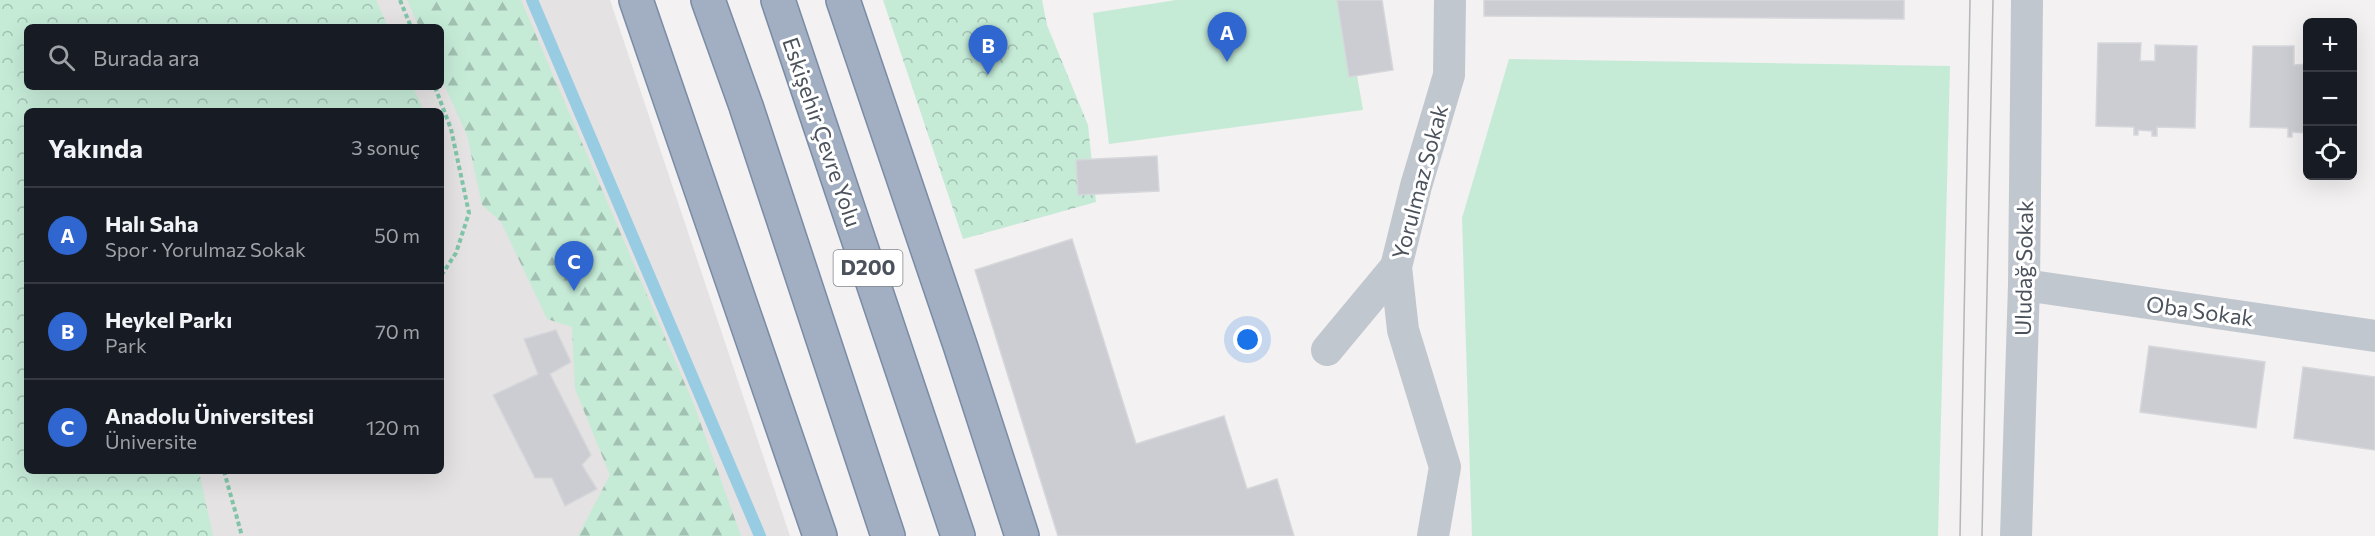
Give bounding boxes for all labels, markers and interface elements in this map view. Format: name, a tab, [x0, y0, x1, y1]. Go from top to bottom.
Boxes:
pin: A	[1208, 13, 1246, 62]
map controls	[2303, 18, 2357, 180]
button: +	[2303, 18, 2357, 72]
search box	[24, 24, 444, 90]
pin: B	[968, 26, 1008, 75]
street label: Eskişehir Çevre Yolu	[777, 34, 868, 230]
icon: search	[45, 41, 78, 74]
text: Burada ara	[93, 44, 200, 71]
button: −	[2303, 72, 2357, 126]
street label: Yorulmaz Sokak	[1386, 101, 1453, 262]
button: locate	[2303, 126, 2357, 180]
text: Yakında	[48, 132, 143, 163]
text: 3 sonuç	[351, 135, 420, 159]
street label: Uludağ Sokak	[2009, 200, 2038, 336]
text: Halı Saha	[105, 210, 199, 237]
text: A	[60, 223, 75, 247]
text: 50 m	[374, 223, 420, 247]
text: Spor · Yorulmaz Sokak	[105, 237, 306, 261]
pin: C	[554, 242, 594, 291]
road number: D200	[834, 250, 902, 286]
street label: Oba Sokak	[2145, 290, 2256, 331]
text: Heykel Parkı	[105, 306, 232, 333]
text: B	[61, 319, 74, 343]
text: 70 m	[375, 319, 420, 343]
your location	[1233, 325, 1262, 354]
text: Park	[105, 333, 147, 357]
text: Anadolu Üniversitesi	[105, 402, 314, 429]
text: C	[61, 415, 74, 439]
text: 120 m	[366, 415, 420, 439]
text: Üniversite	[105, 429, 197, 453]

